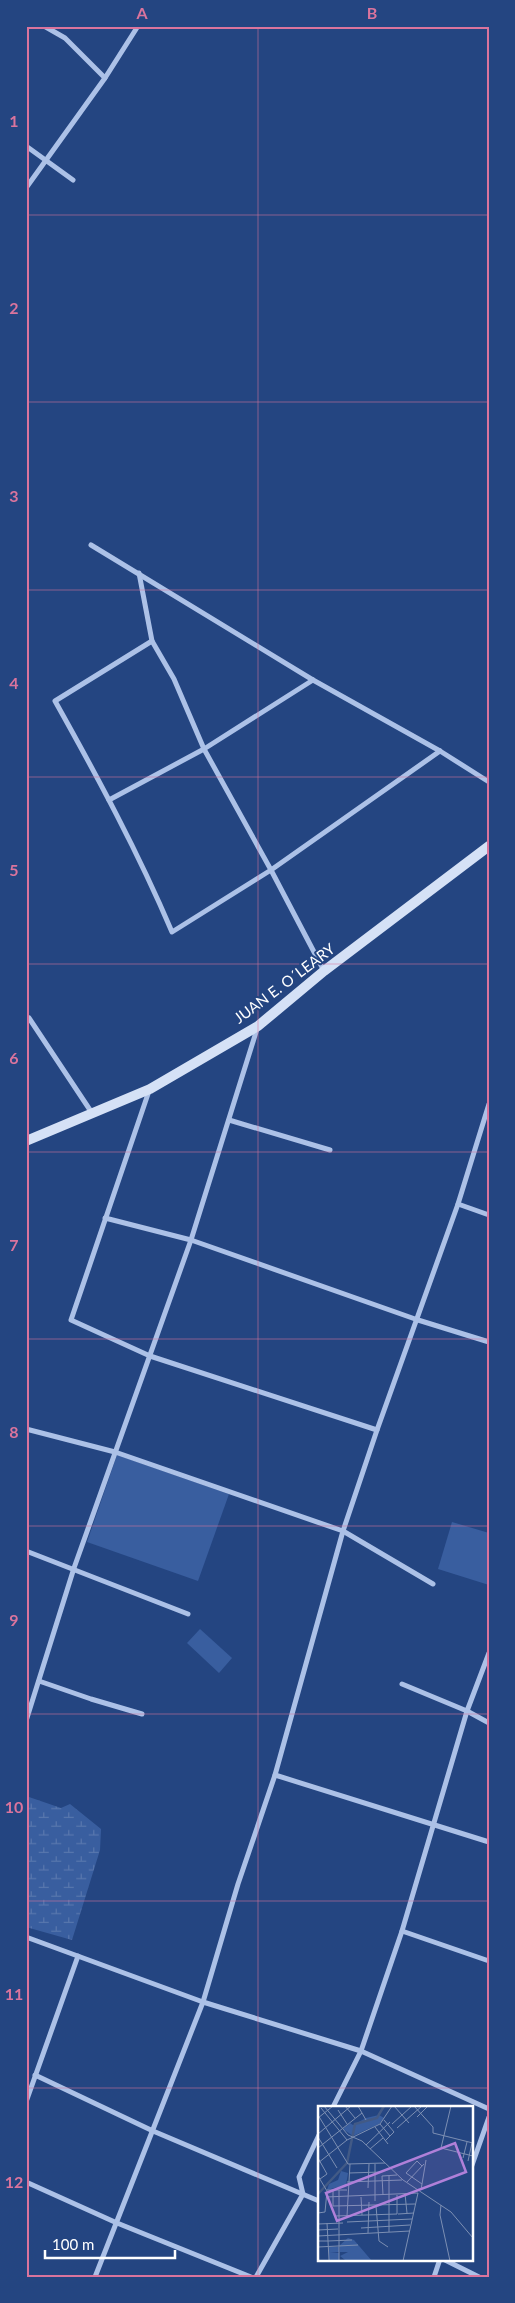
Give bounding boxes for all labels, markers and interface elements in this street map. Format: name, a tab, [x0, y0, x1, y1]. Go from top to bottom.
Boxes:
text: A	[135, 3, 148, 22]
text: B	[367, 3, 377, 22]
text: 1	[9, 111, 19, 130]
text: 2	[9, 298, 19, 317]
text: 3	[9, 486, 19, 505]
text: 4	[9, 673, 19, 692]
text: 5	[9, 860, 19, 879]
street label: JUAN E. O´LEARY	[230, 939, 338, 1027]
text: 6	[9, 1048, 19, 1067]
text: 7	[9, 1235, 19, 1254]
text: 8	[9, 1422, 19, 1441]
text: 9	[9, 1610, 19, 1629]
text: 10	[5, 1797, 23, 1816]
text: 11	[5, 1984, 23, 2003]
inset map	[318, 2106, 472, 2260]
text: 12	[5, 2172, 23, 2191]
scale bar	[45, 2228, 175, 2260]
text: 100 m	[52, 2235, 94, 2253]

